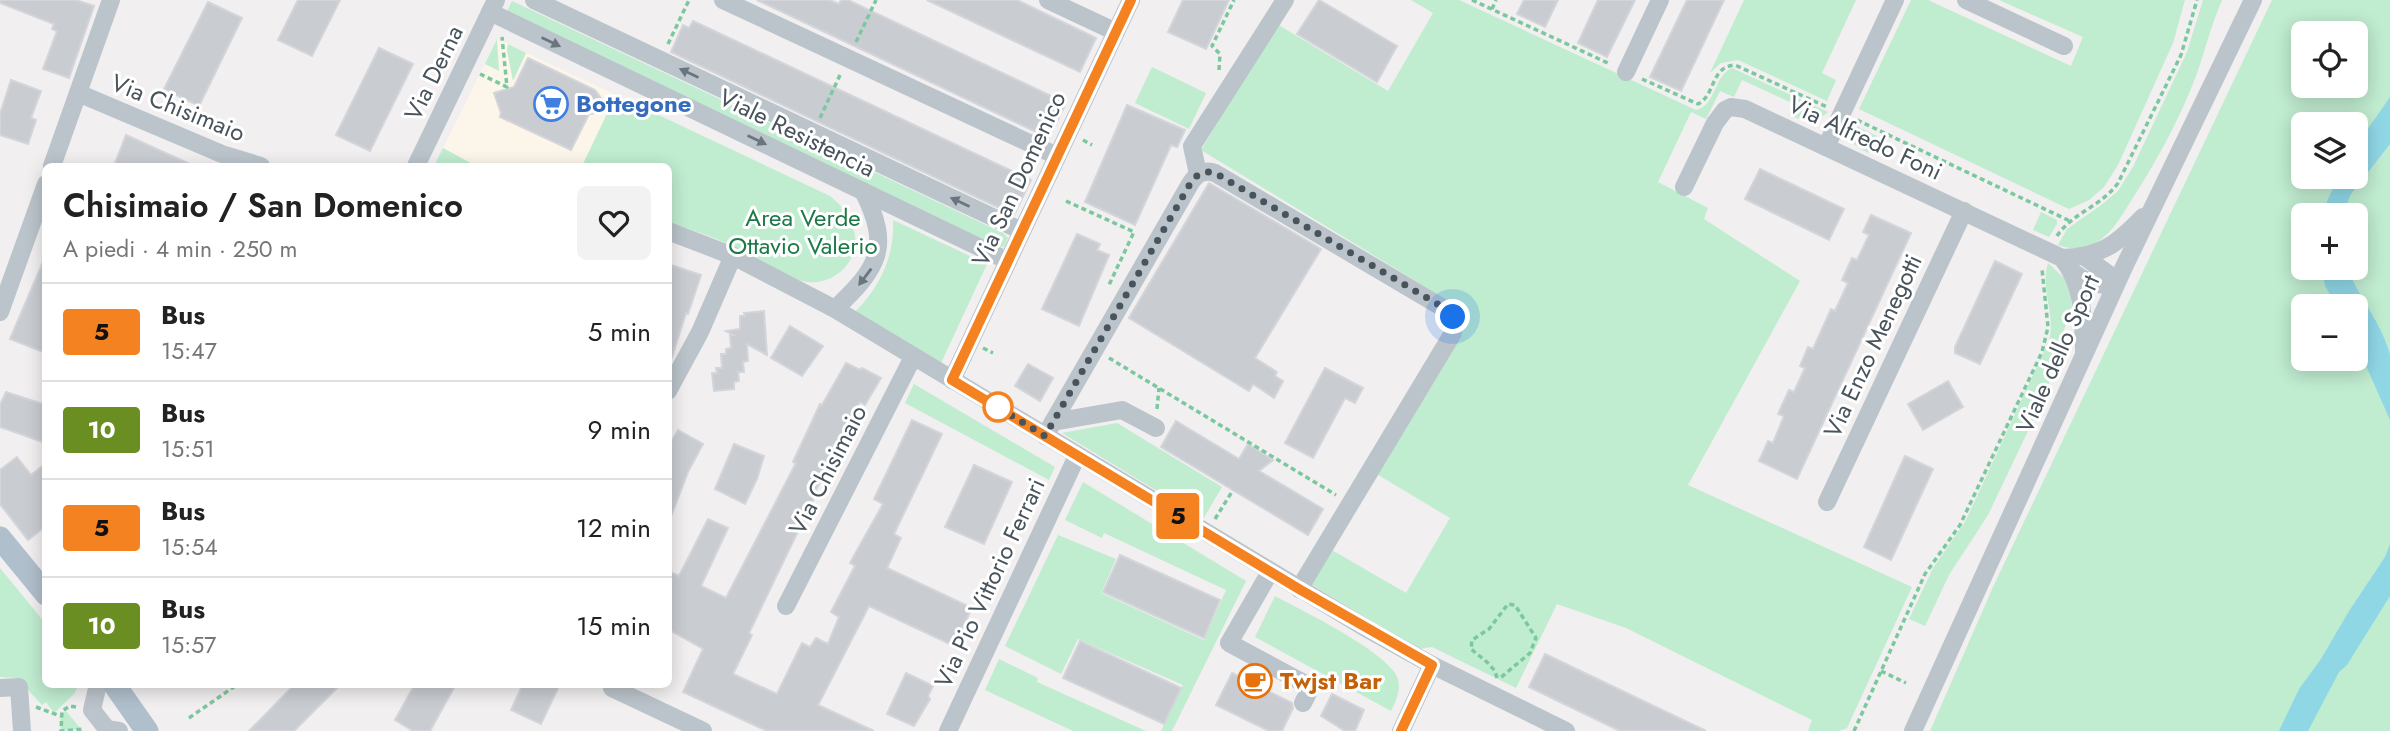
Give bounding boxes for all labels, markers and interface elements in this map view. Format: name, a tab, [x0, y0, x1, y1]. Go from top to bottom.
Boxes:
street label: Via Derna	[395, 19, 472, 126]
map controls	[2291, 21, 2368, 371]
button: locate	[2291, 21, 2368, 98]
one-way arrow	[541, 37, 562, 48]
street label: Via Chisimaio	[106, 65, 250, 150]
one-way arrow	[679, 67, 699, 78]
street label: Viale Resistencia	[713, 80, 881, 186]
supermarket icon: Bottegone	[532, 85, 570, 123]
place label: Bottegone	[576, 86, 691, 121]
street label: Via San Domenico	[963, 86, 1074, 272]
street label: Via Alfredo Foni	[1782, 87, 1948, 189]
button: layers	[2291, 112, 2368, 189]
one-way arrow	[747, 135, 767, 146]
text: Chisimaio / San Domenico	[63, 182, 463, 229]
button: heart	[577, 186, 651, 260]
one-way arrow	[950, 196, 971, 207]
park label: Area Verde Ottavio Valerio	[728, 200, 878, 263]
button: +	[2291, 203, 2368, 280]
text: A piedi · 4 min · 250 m	[63, 232, 298, 266]
street label: Via Enzo Menegotti	[1815, 248, 1930, 443]
one-way arrow	[858, 268, 872, 286]
street label: Viale dello Sport	[2007, 269, 2108, 439]
button: −	[2291, 294, 2368, 371]
text: Bus	[161, 296, 205, 334]
your location	[1435, 299, 1470, 334]
text: 5 min	[588, 313, 651, 351]
text: 5	[94, 314, 109, 349]
text: 15:47	[161, 334, 217, 368]
unlabelled marker	[983, 392, 1013, 422]
text: Bus	[161, 394, 205, 432]
street label: Via Chisimaio	[780, 399, 875, 541]
text: 9 min	[588, 411, 651, 449]
text: 10	[87, 412, 116, 447]
text: 15:51	[161, 432, 215, 466]
street label: Via Pio Vittorio Ferrari	[925, 472, 1054, 694]
text: Bus	[161, 492, 205, 530]
line badge: 5	[1155, 493, 1201, 539]
text: 5	[1170, 498, 1186, 533]
text: 12 min	[576, 509, 651, 547]
text: 5	[94, 510, 109, 545]
text: 15:54	[161, 530, 218, 564]
text: Bus	[161, 590, 205, 628]
text: 15 min	[576, 607, 651, 645]
text: 10	[87, 608, 116, 643]
text: 15:57	[161, 628, 216, 662]
cafe icon: Twjst Bar	[1236, 662, 1274, 700]
place label: Twjst Bar	[1280, 663, 1382, 698]

